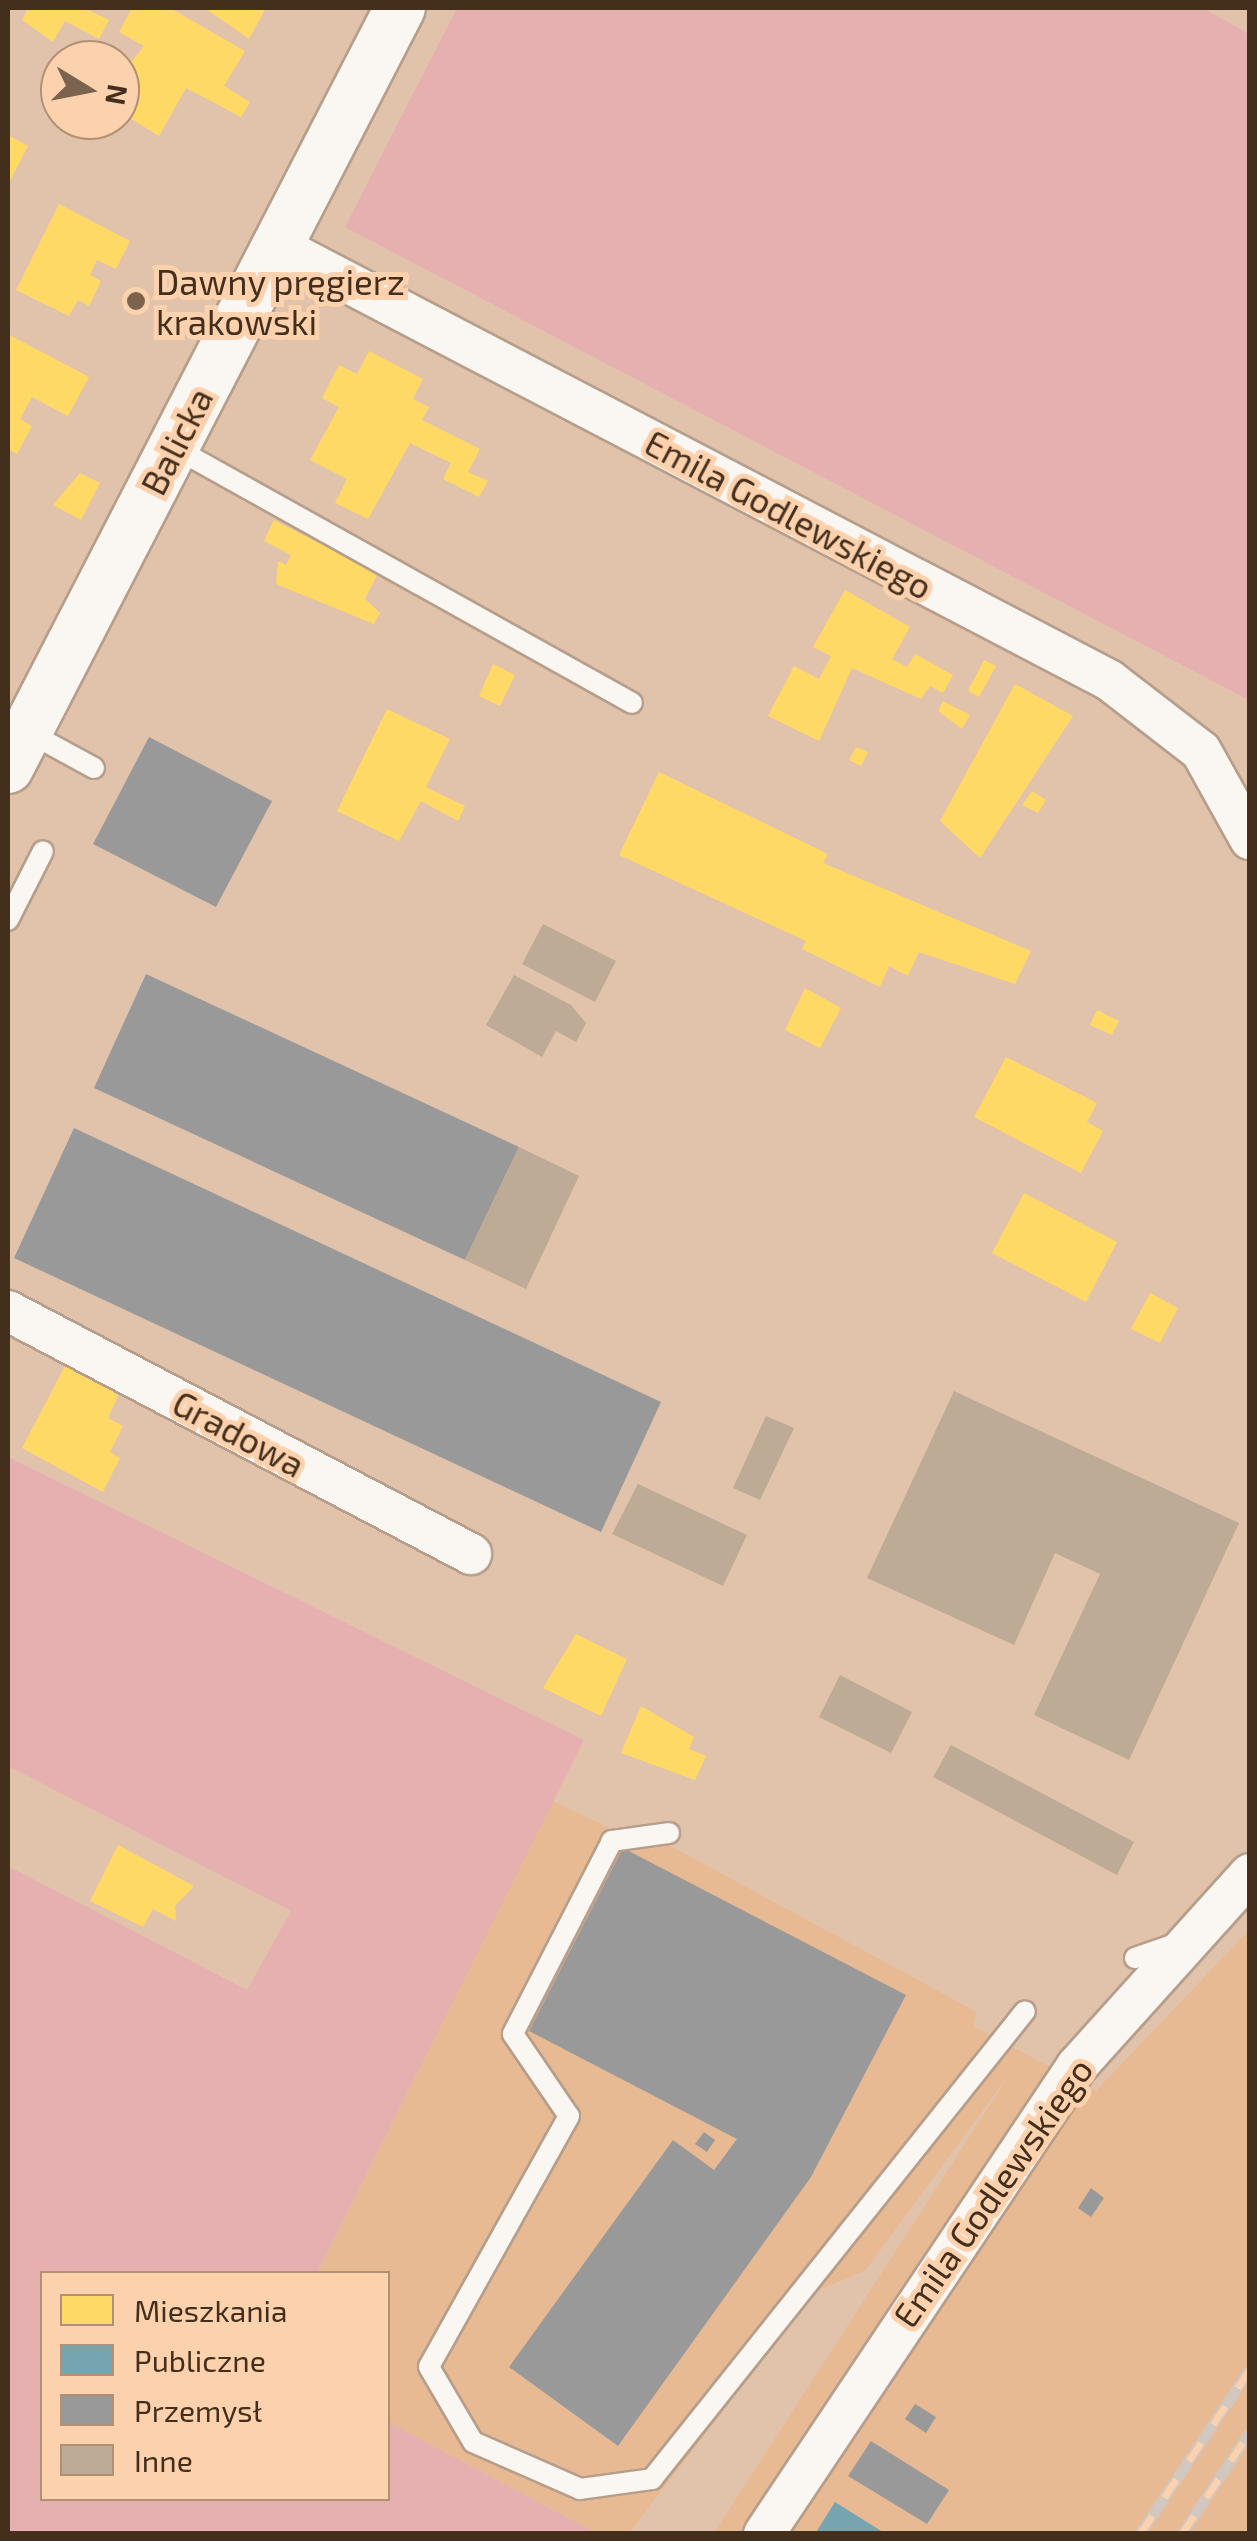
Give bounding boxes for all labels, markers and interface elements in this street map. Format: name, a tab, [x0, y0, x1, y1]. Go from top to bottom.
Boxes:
north arrow	[40, 40, 140, 140]
text: N	[99, 82, 136, 108]
place label: Dawny pręgierz krakowski	[156, 260, 406, 342]
marker: Dawny pręgierz krakowski	[125, 290, 147, 312]
street label: Balicka	[131, 381, 221, 501]
street label: Emila Godlewskiego	[638, 421, 940, 607]
street label: Gradowa	[166, 1381, 312, 1485]
street label: Emila Godlewskiego	[883, 2049, 1101, 2335]
legend	[40, 2271, 390, 2501]
text: Mieszkania	[134, 2292, 287, 2328]
text: Publiczne	[134, 2342, 266, 2378]
text: Przemysł	[134, 2392, 262, 2428]
text: Inne	[134, 2442, 193, 2478]

